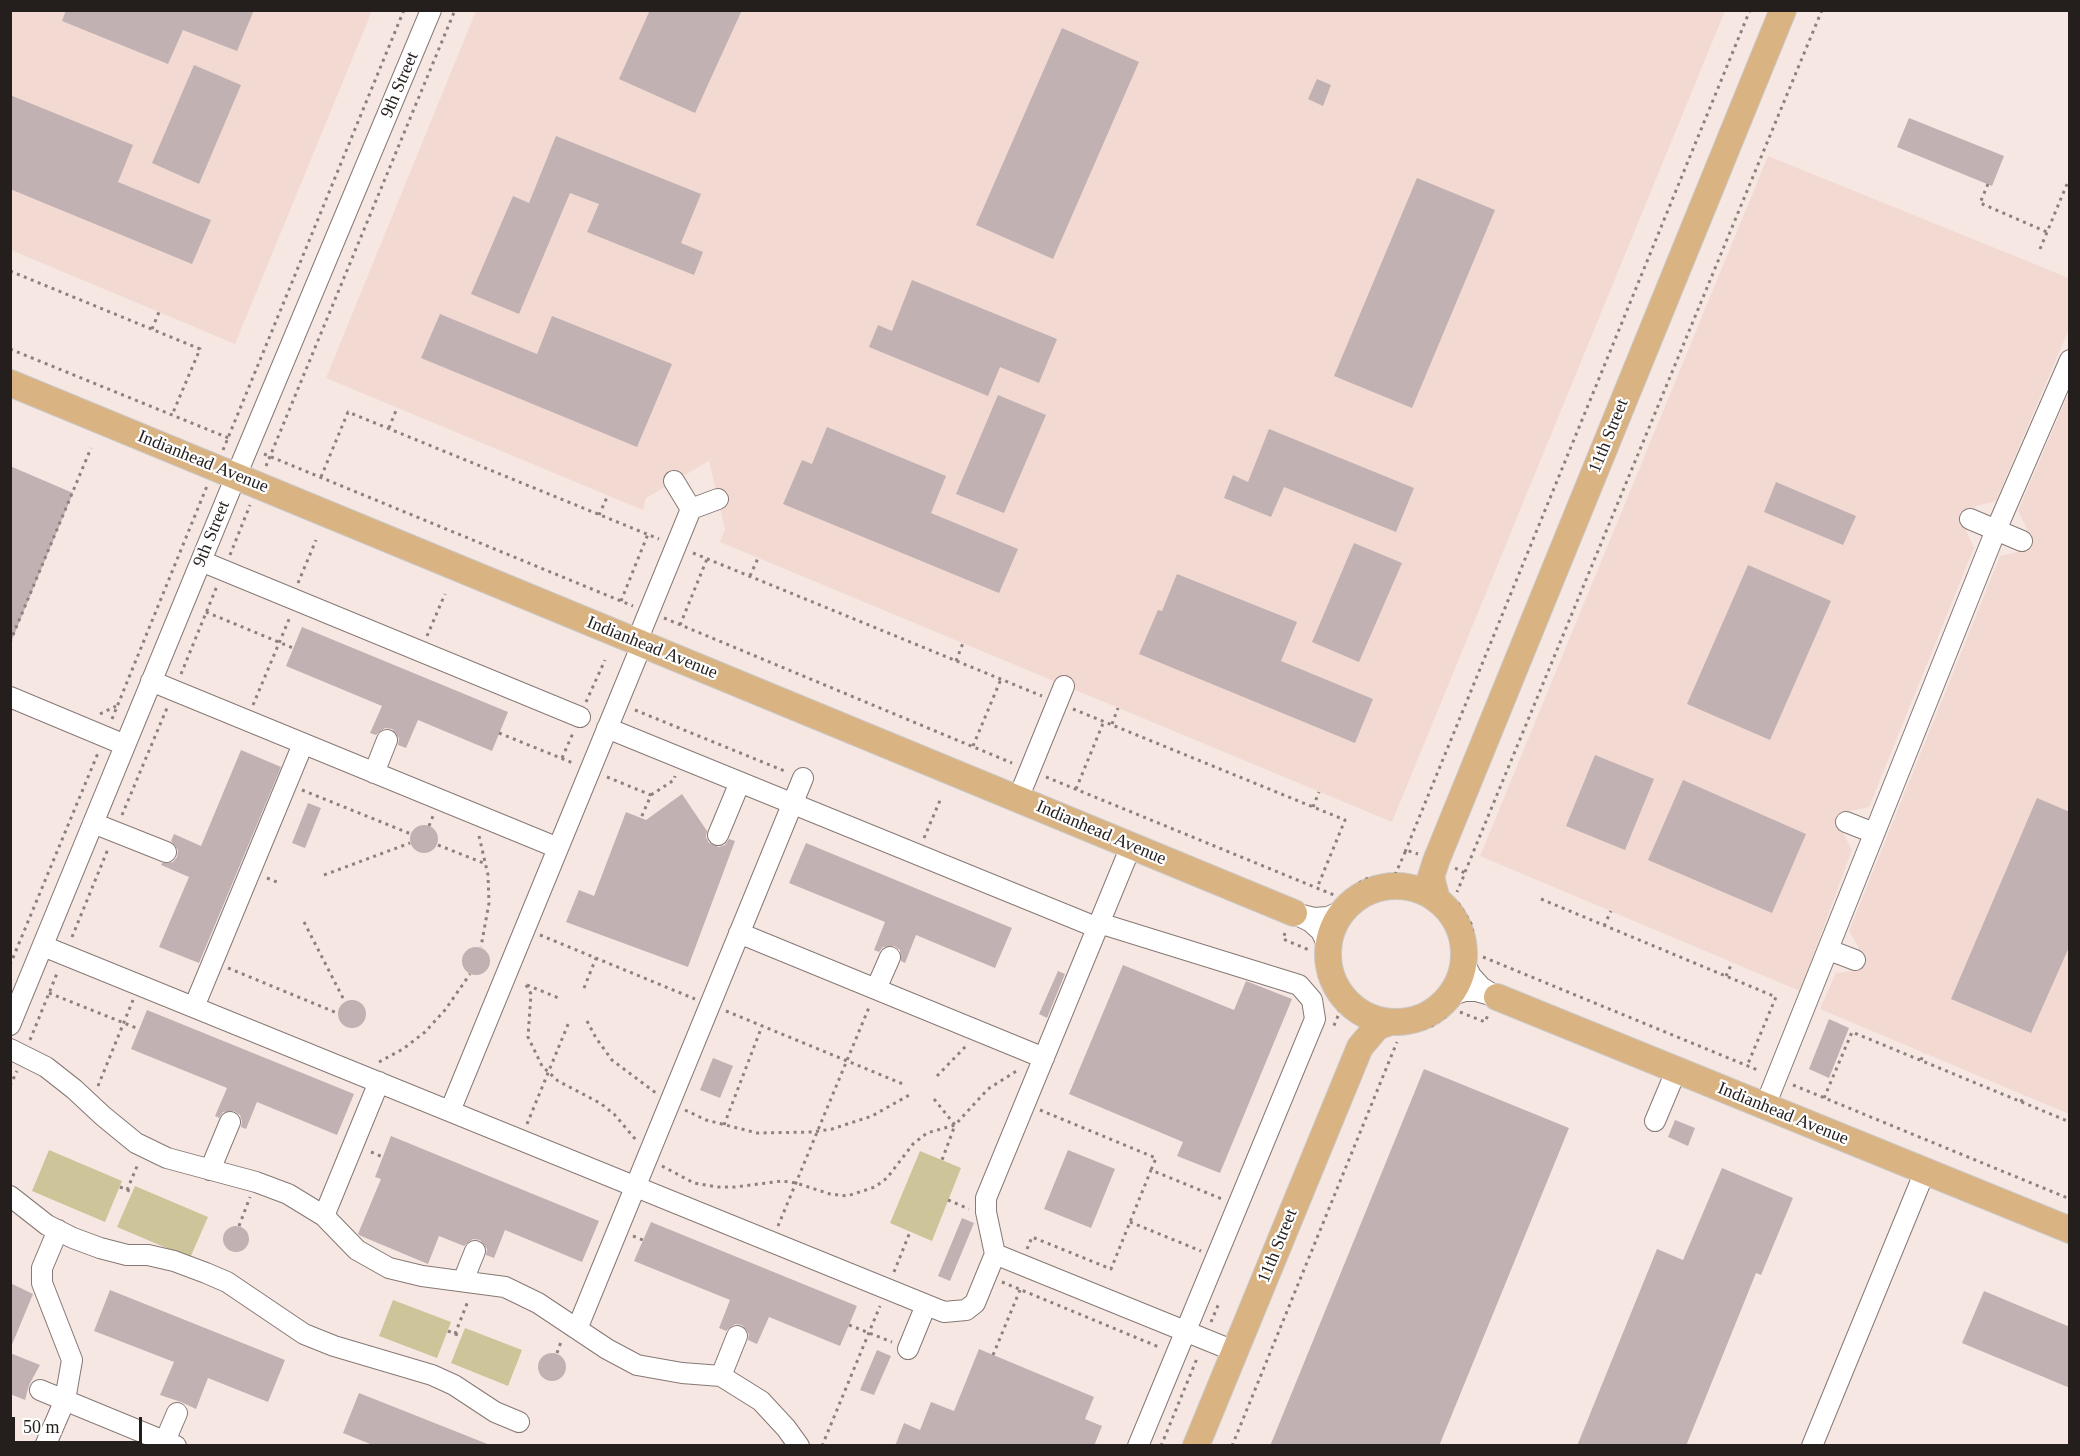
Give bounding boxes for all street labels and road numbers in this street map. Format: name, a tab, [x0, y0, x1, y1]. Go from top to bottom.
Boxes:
street label: 9th Street	[374, 44, 426, 126]
street label: 11th Street	[1582, 389, 1636, 483]
street label: Indianhead Avenue	[124, 422, 282, 502]
street label: 9th Street	[187, 492, 237, 576]
street label: Indianhead Avenue	[573, 608, 731, 688]
street label: Indianhead Avenue	[1023, 792, 1179, 874]
street label: Indianhead Avenue	[1704, 1074, 1862, 1154]
street label: 11th Street	[1251, 1199, 1305, 1293]

